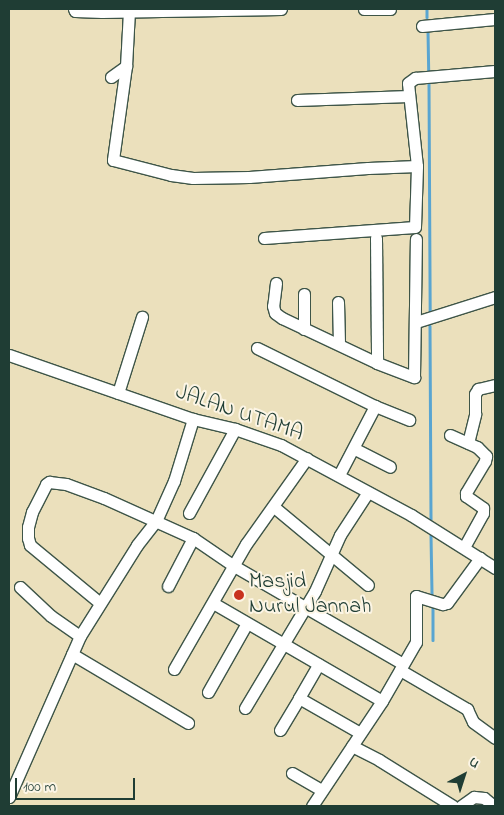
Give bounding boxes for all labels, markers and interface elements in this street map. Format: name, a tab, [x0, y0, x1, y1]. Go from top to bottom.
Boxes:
street label: JALAN UTAMA	[172, 380, 306, 448]
place label: Masjid Nurul Jannah	[249, 569, 372, 620]
marker: Masjid Nurul Jannah	[233, 589, 245, 601]
north arrow	[439, 750, 489, 800]
text: U	[464, 752, 484, 774]
scale bar	[18, 768, 138, 800]
text: 100 m	[23, 776, 56, 798]

